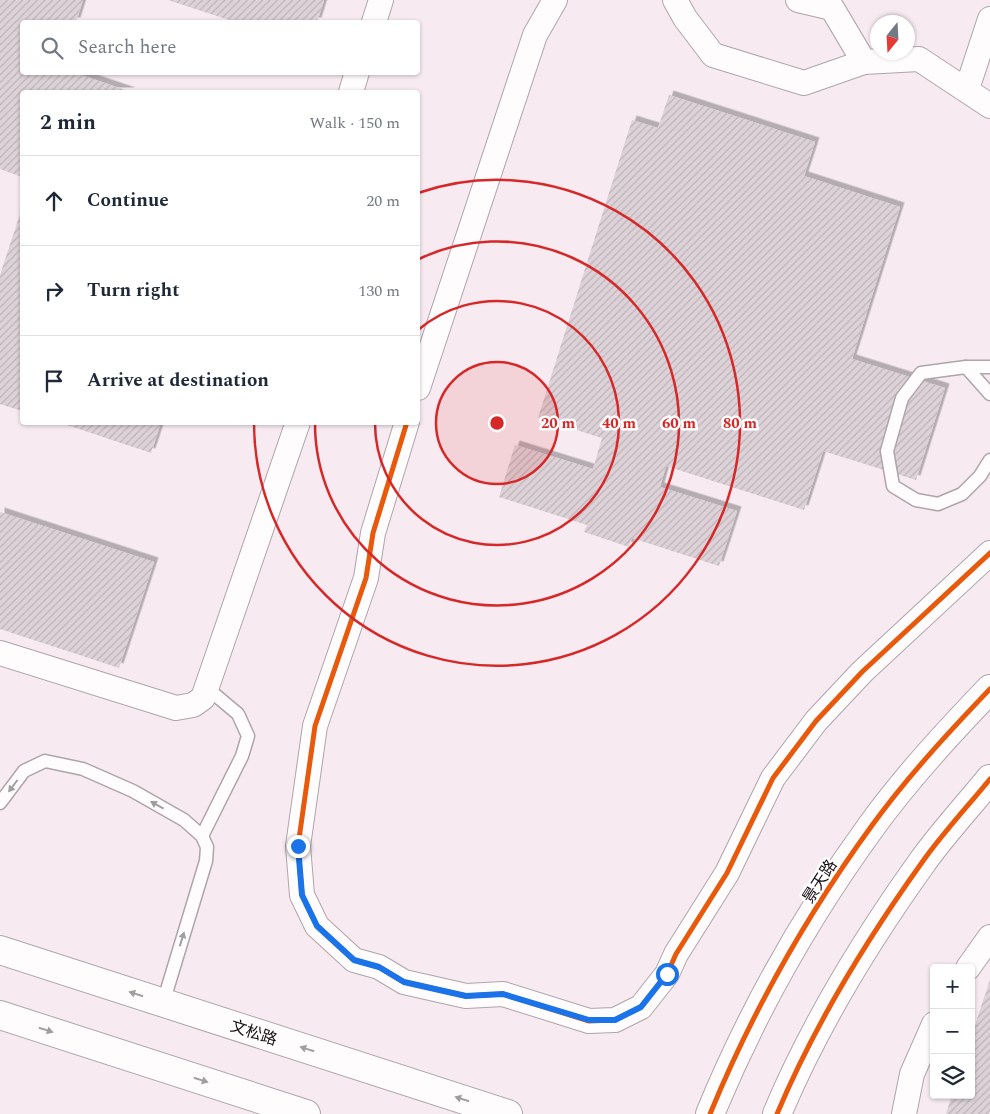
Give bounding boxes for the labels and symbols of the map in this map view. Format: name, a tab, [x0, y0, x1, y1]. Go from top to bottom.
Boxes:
north arrow	[870, 15, 915, 60]
text: 20 m	[541, 412, 576, 435]
text: 40 m	[602, 412, 637, 435]
text: 60 m	[662, 412, 697, 435]
text: 80 m	[723, 412, 758, 435]
centre of rings	[488, 414, 506, 432]
one-way arrow	[8, 779, 18, 793]
one-way arrow	[151, 800, 164, 809]
route end	[287, 835, 310, 858]
street label: 景天路	[797, 855, 843, 908]
one-way arrow	[179, 932, 187, 947]
route start	[656, 963, 679, 986]
one-way arrow	[128, 990, 143, 997]
street label: 文松路	[227, 1014, 280, 1052]
one-way arrow	[39, 1026, 54, 1034]
one-way arrow	[299, 1045, 314, 1053]
one-way arrow	[194, 1076, 209, 1084]
one-way arrow	[454, 1095, 469, 1102]

